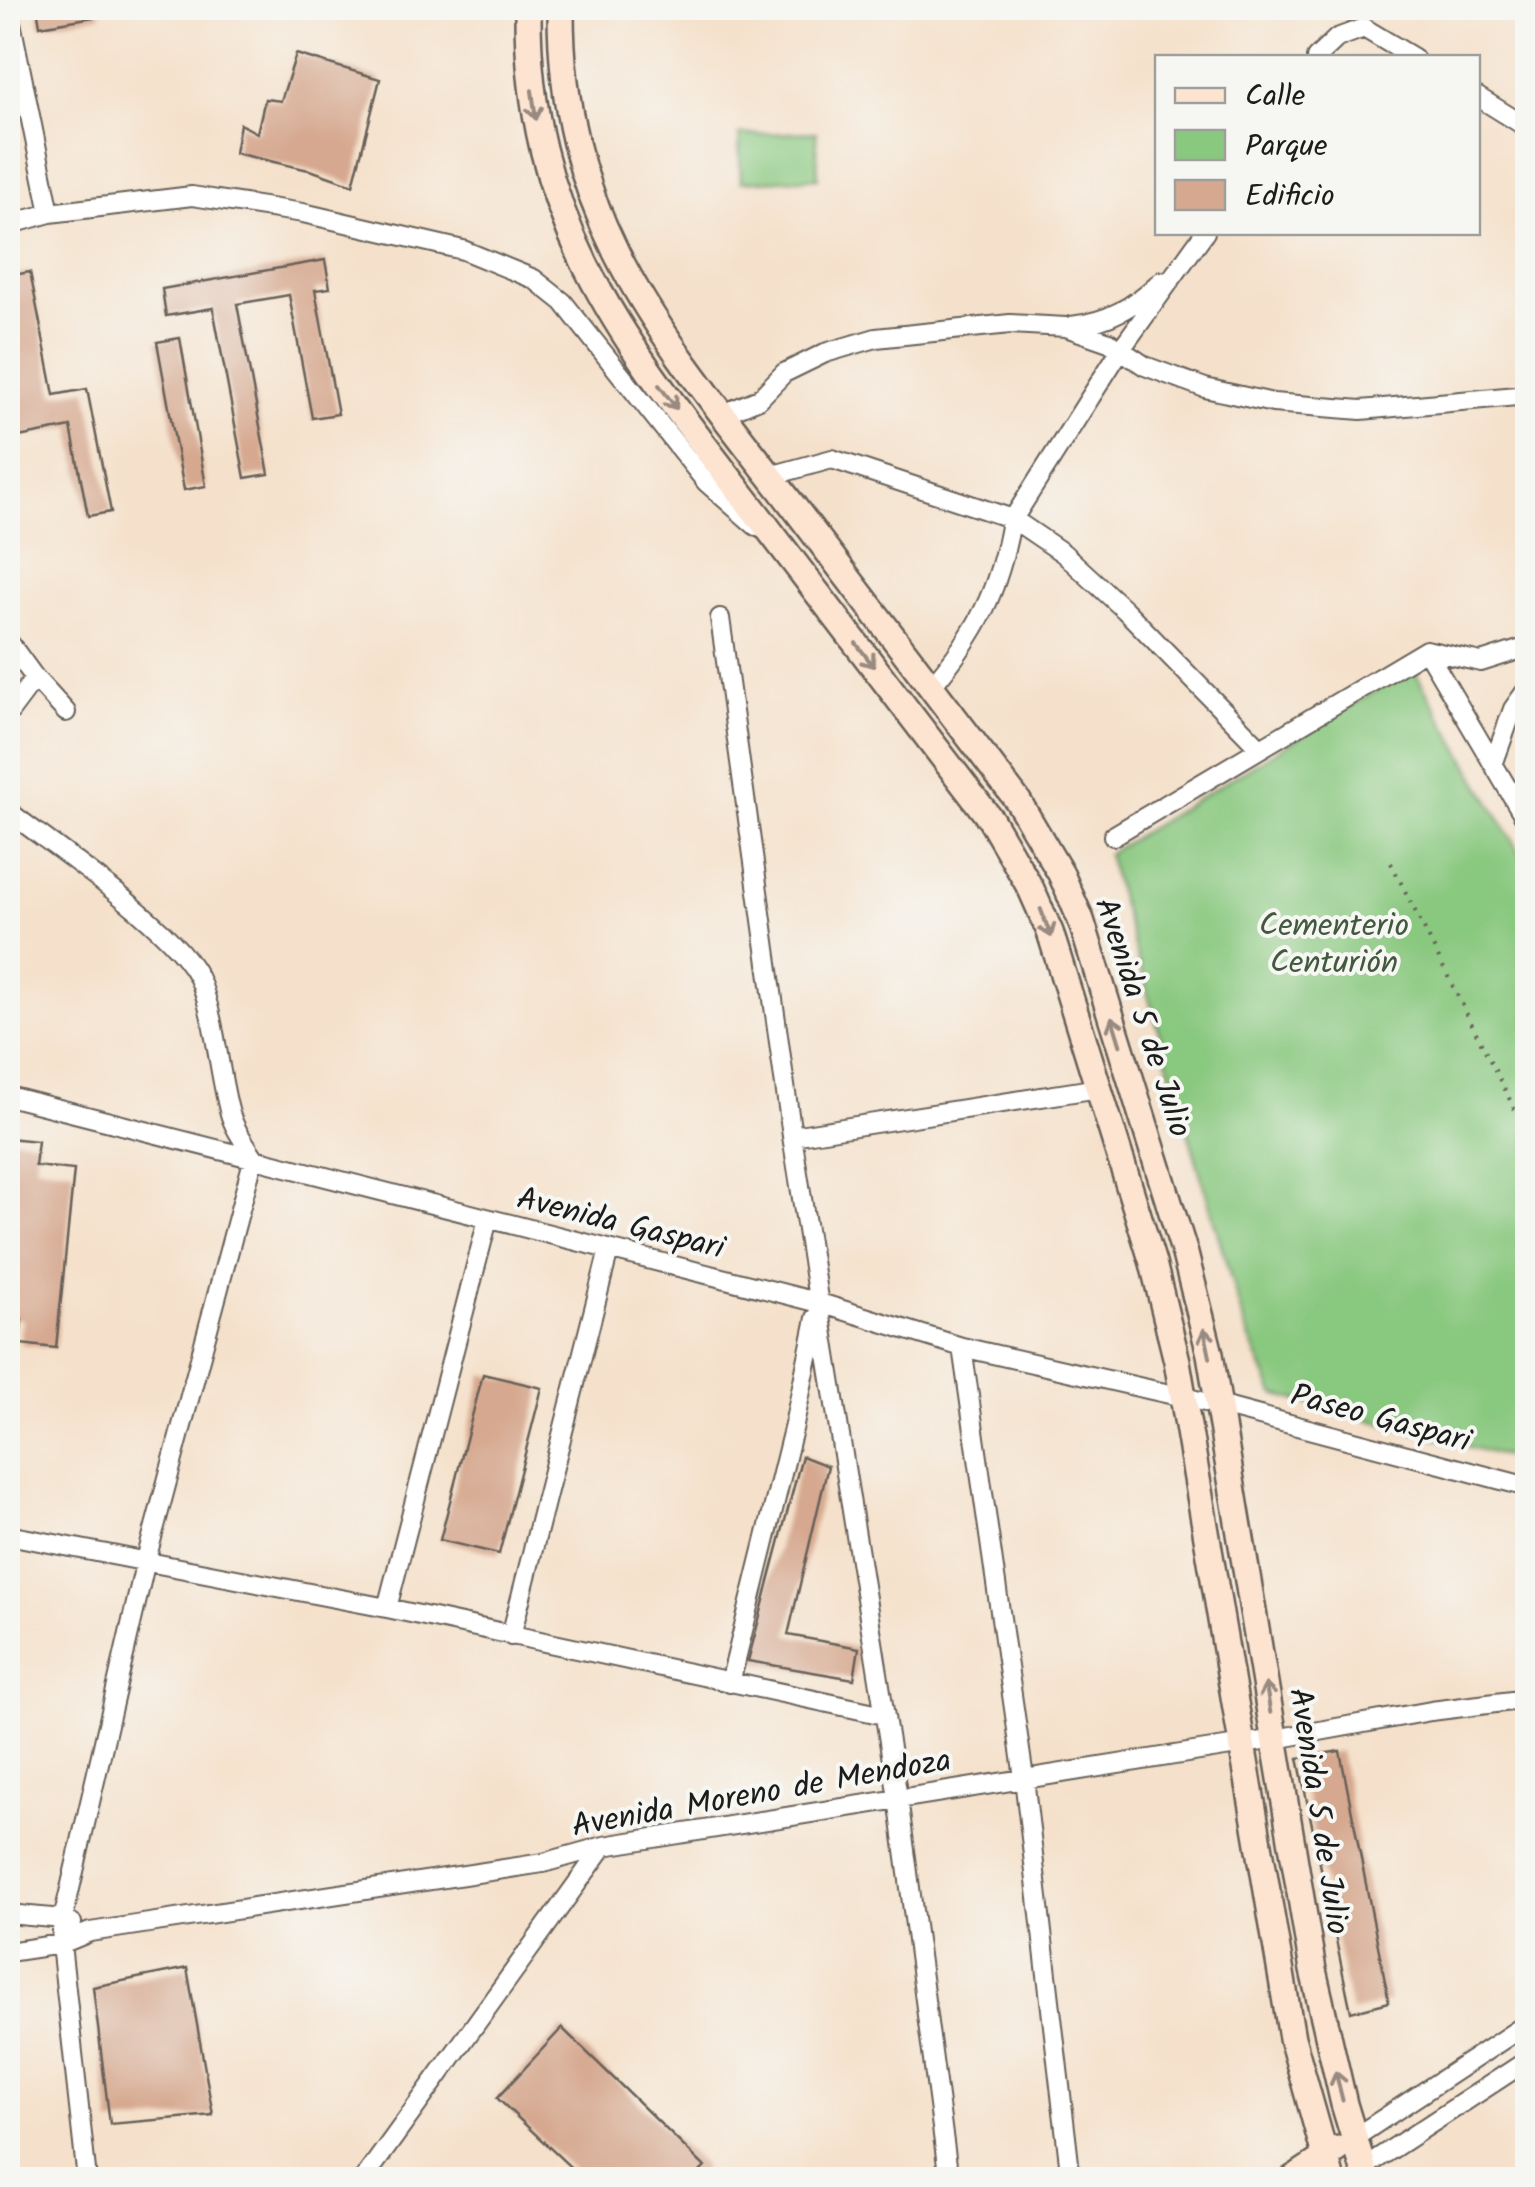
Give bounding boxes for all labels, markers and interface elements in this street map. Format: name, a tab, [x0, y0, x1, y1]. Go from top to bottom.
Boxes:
legend	[1155, 55, 1480, 235]
text: Calle	[1245, 73, 1305, 121]
one-way arrow	[526, 88, 544, 120]
text: Parque	[1245, 123, 1327, 171]
text: Edificio	[1245, 173, 1335, 221]
one-way arrow	[657, 383, 678, 410]
one-way arrow	[854, 641, 875, 668]
street label: Avenida 5 de Julio	[1079, 891, 1204, 1144]
park label: Cementerio Centurión	[1259, 901, 1409, 989]
one-way arrow	[1038, 907, 1056, 938]
one-way arrow	[1106, 1016, 1124, 1047]
street label: Avenida Gaspari	[511, 1174, 731, 1275]
one-way arrow	[1197, 1328, 1215, 1360]
street label: Paseo Gaspari	[1285, 1371, 1477, 1468]
one-way arrow	[1258, 1682, 1277, 1714]
street label: Avenida 5 de Julio	[1273, 1684, 1362, 1939]
street label: Avenida Moreno de Mendoza	[568, 1736, 955, 1853]
one-way arrow	[1329, 2071, 1347, 2103]

